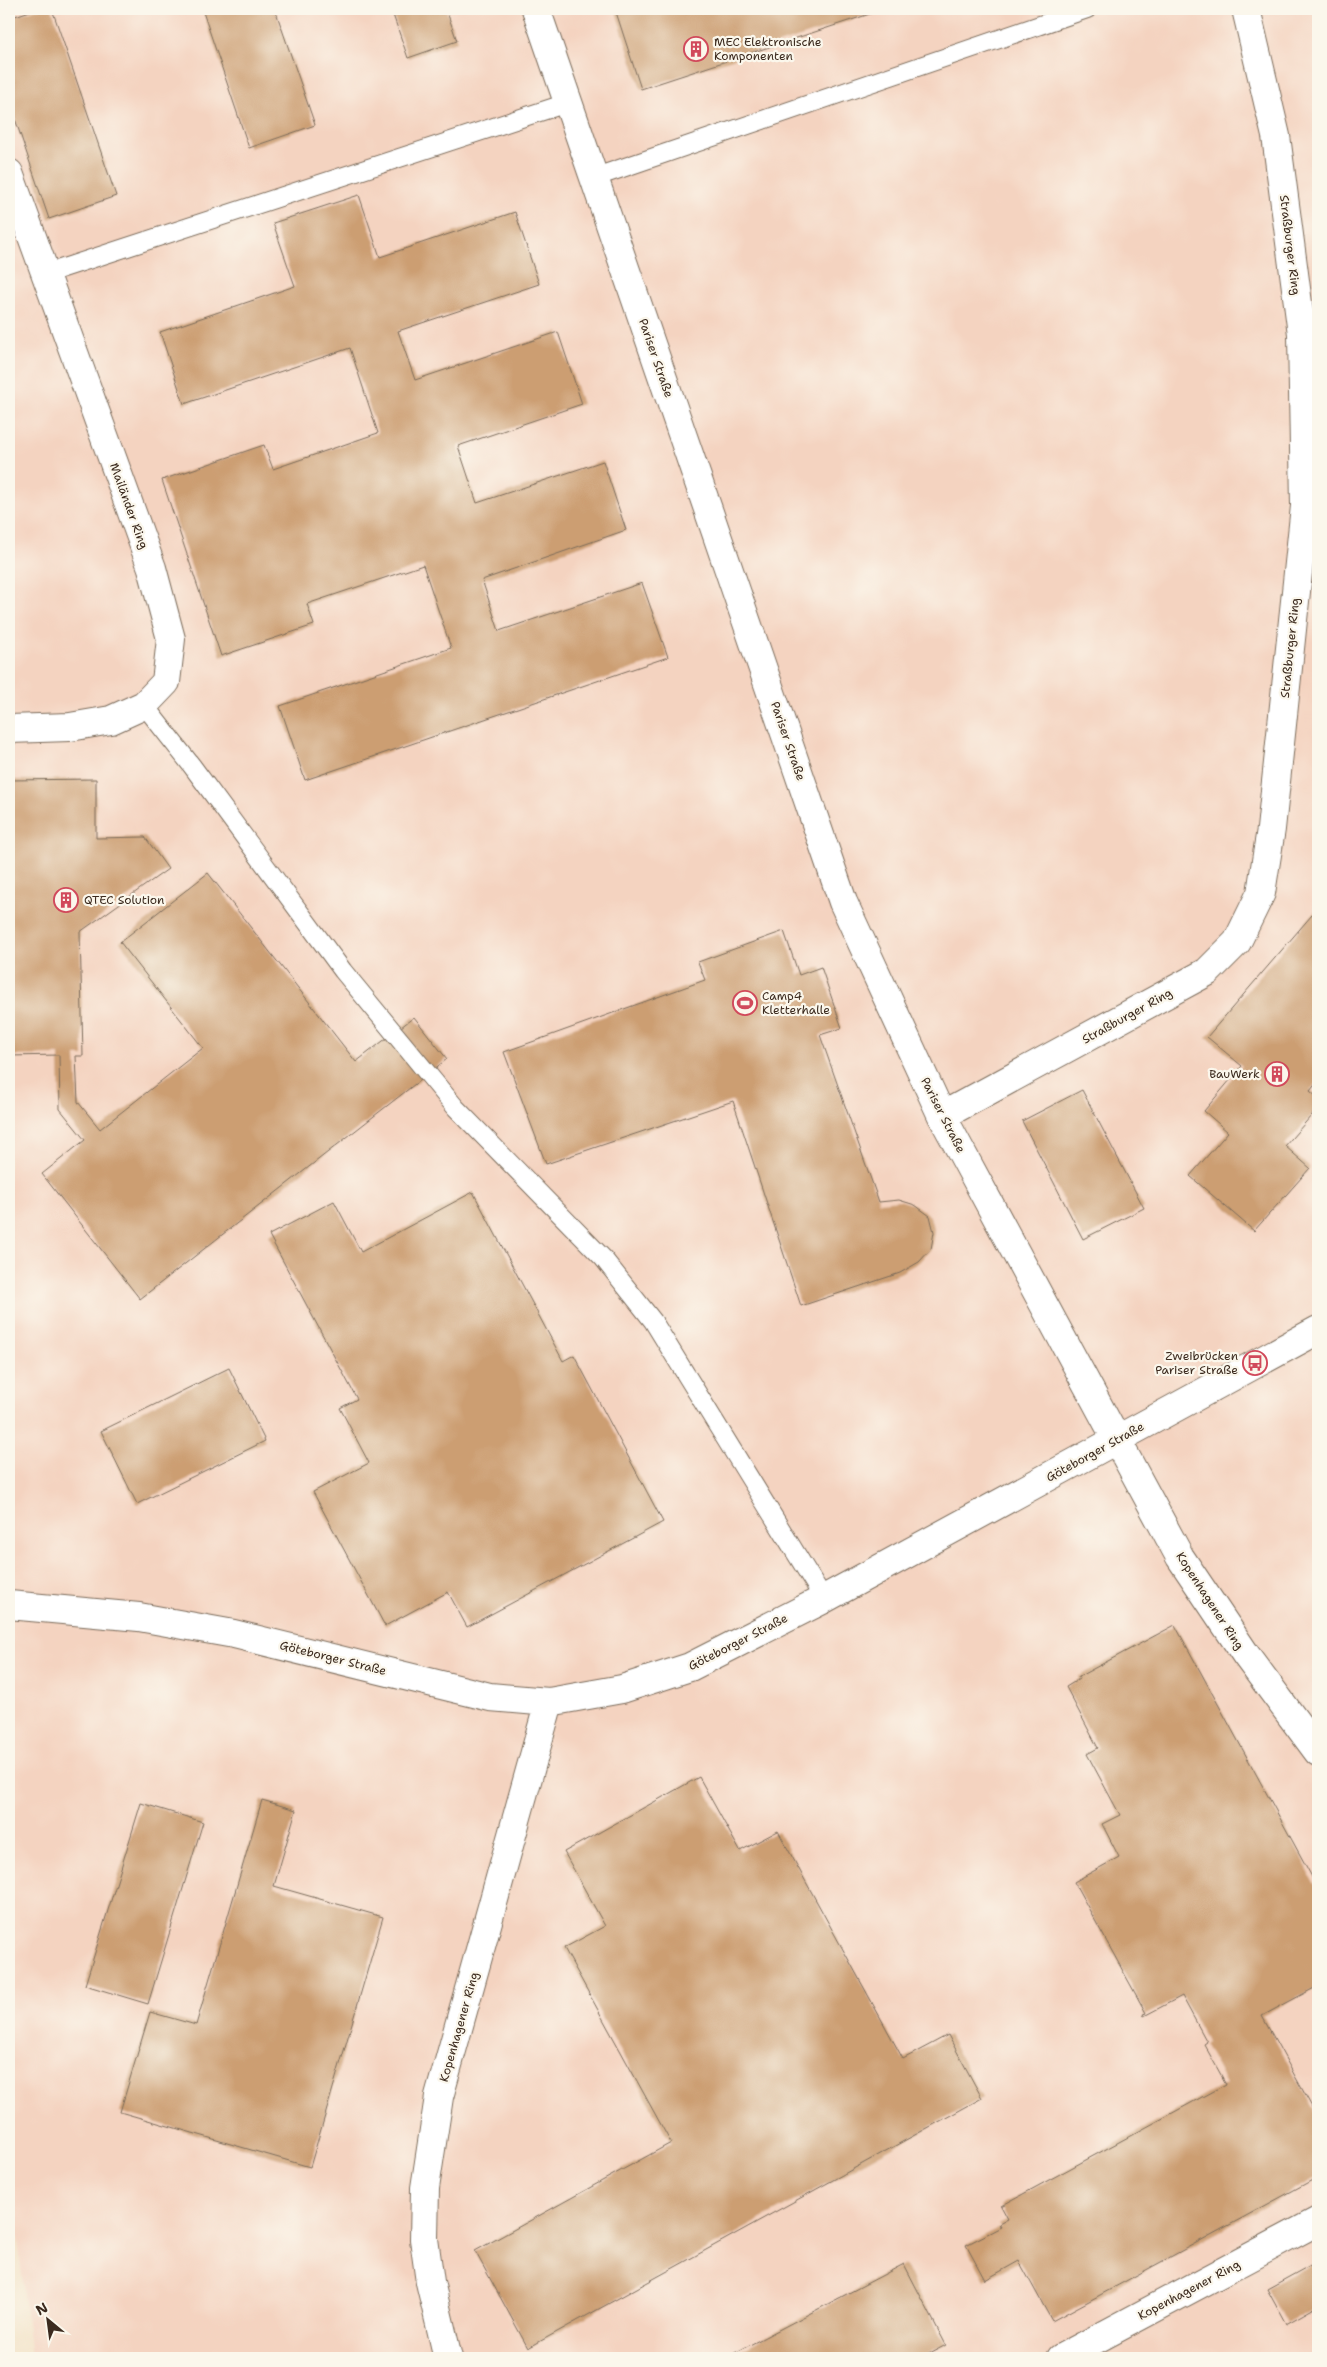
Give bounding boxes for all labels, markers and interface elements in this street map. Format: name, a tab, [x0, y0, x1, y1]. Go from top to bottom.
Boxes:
place label: MEC Elektronische Komponenten	[714, 34, 822, 64]
building icon: MEC Elektronische Komponenten	[683, 36, 709, 62]
street label: Straßburger Ring	[1276, 194, 1304, 296]
street label: Pariser Straße	[635, 316, 677, 400]
street label: Mailänder Ring	[106, 461, 152, 551]
street label: Straßburger Ring	[1277, 597, 1303, 699]
street label: Pariser Straße	[767, 699, 809, 783]
building icon: QTEC Solution	[53, 887, 79, 913]
place label: QTEC Solution	[84, 892, 164, 908]
street label: Straßburger Ring	[1079, 985, 1175, 1047]
place label: Camp4 Kletterhalle	[762, 988, 830, 1018]
sports icon: Camp4 Kletterhalle	[732, 990, 758, 1016]
building icon: BauWerk	[1264, 1061, 1290, 1087]
place label: BauWerk	[1209, 1066, 1260, 1082]
street label: Pariser Straße	[917, 1074, 969, 1156]
place label: Zweibrücken Pariser Straße	[1155, 1348, 1238, 1378]
bus stop icon: Zweibrücken Pariser Straße	[1242, 1350, 1268, 1376]
street label: Göteborger Straße	[1043, 1418, 1147, 1486]
street label: Kopenhagener Ring	[1172, 1549, 1248, 1653]
street label: Göteborger Straße	[686, 1610, 791, 1674]
street label: Göteborger Straße	[278, 1637, 388, 1679]
street label: Kopenhagener Ring	[436, 1970, 482, 2084]
street label: Kopenhagener Ring	[1135, 2256, 1243, 2324]
north arrow	[22, 2294, 72, 2344]
text: N	[32, 2298, 51, 2319]

